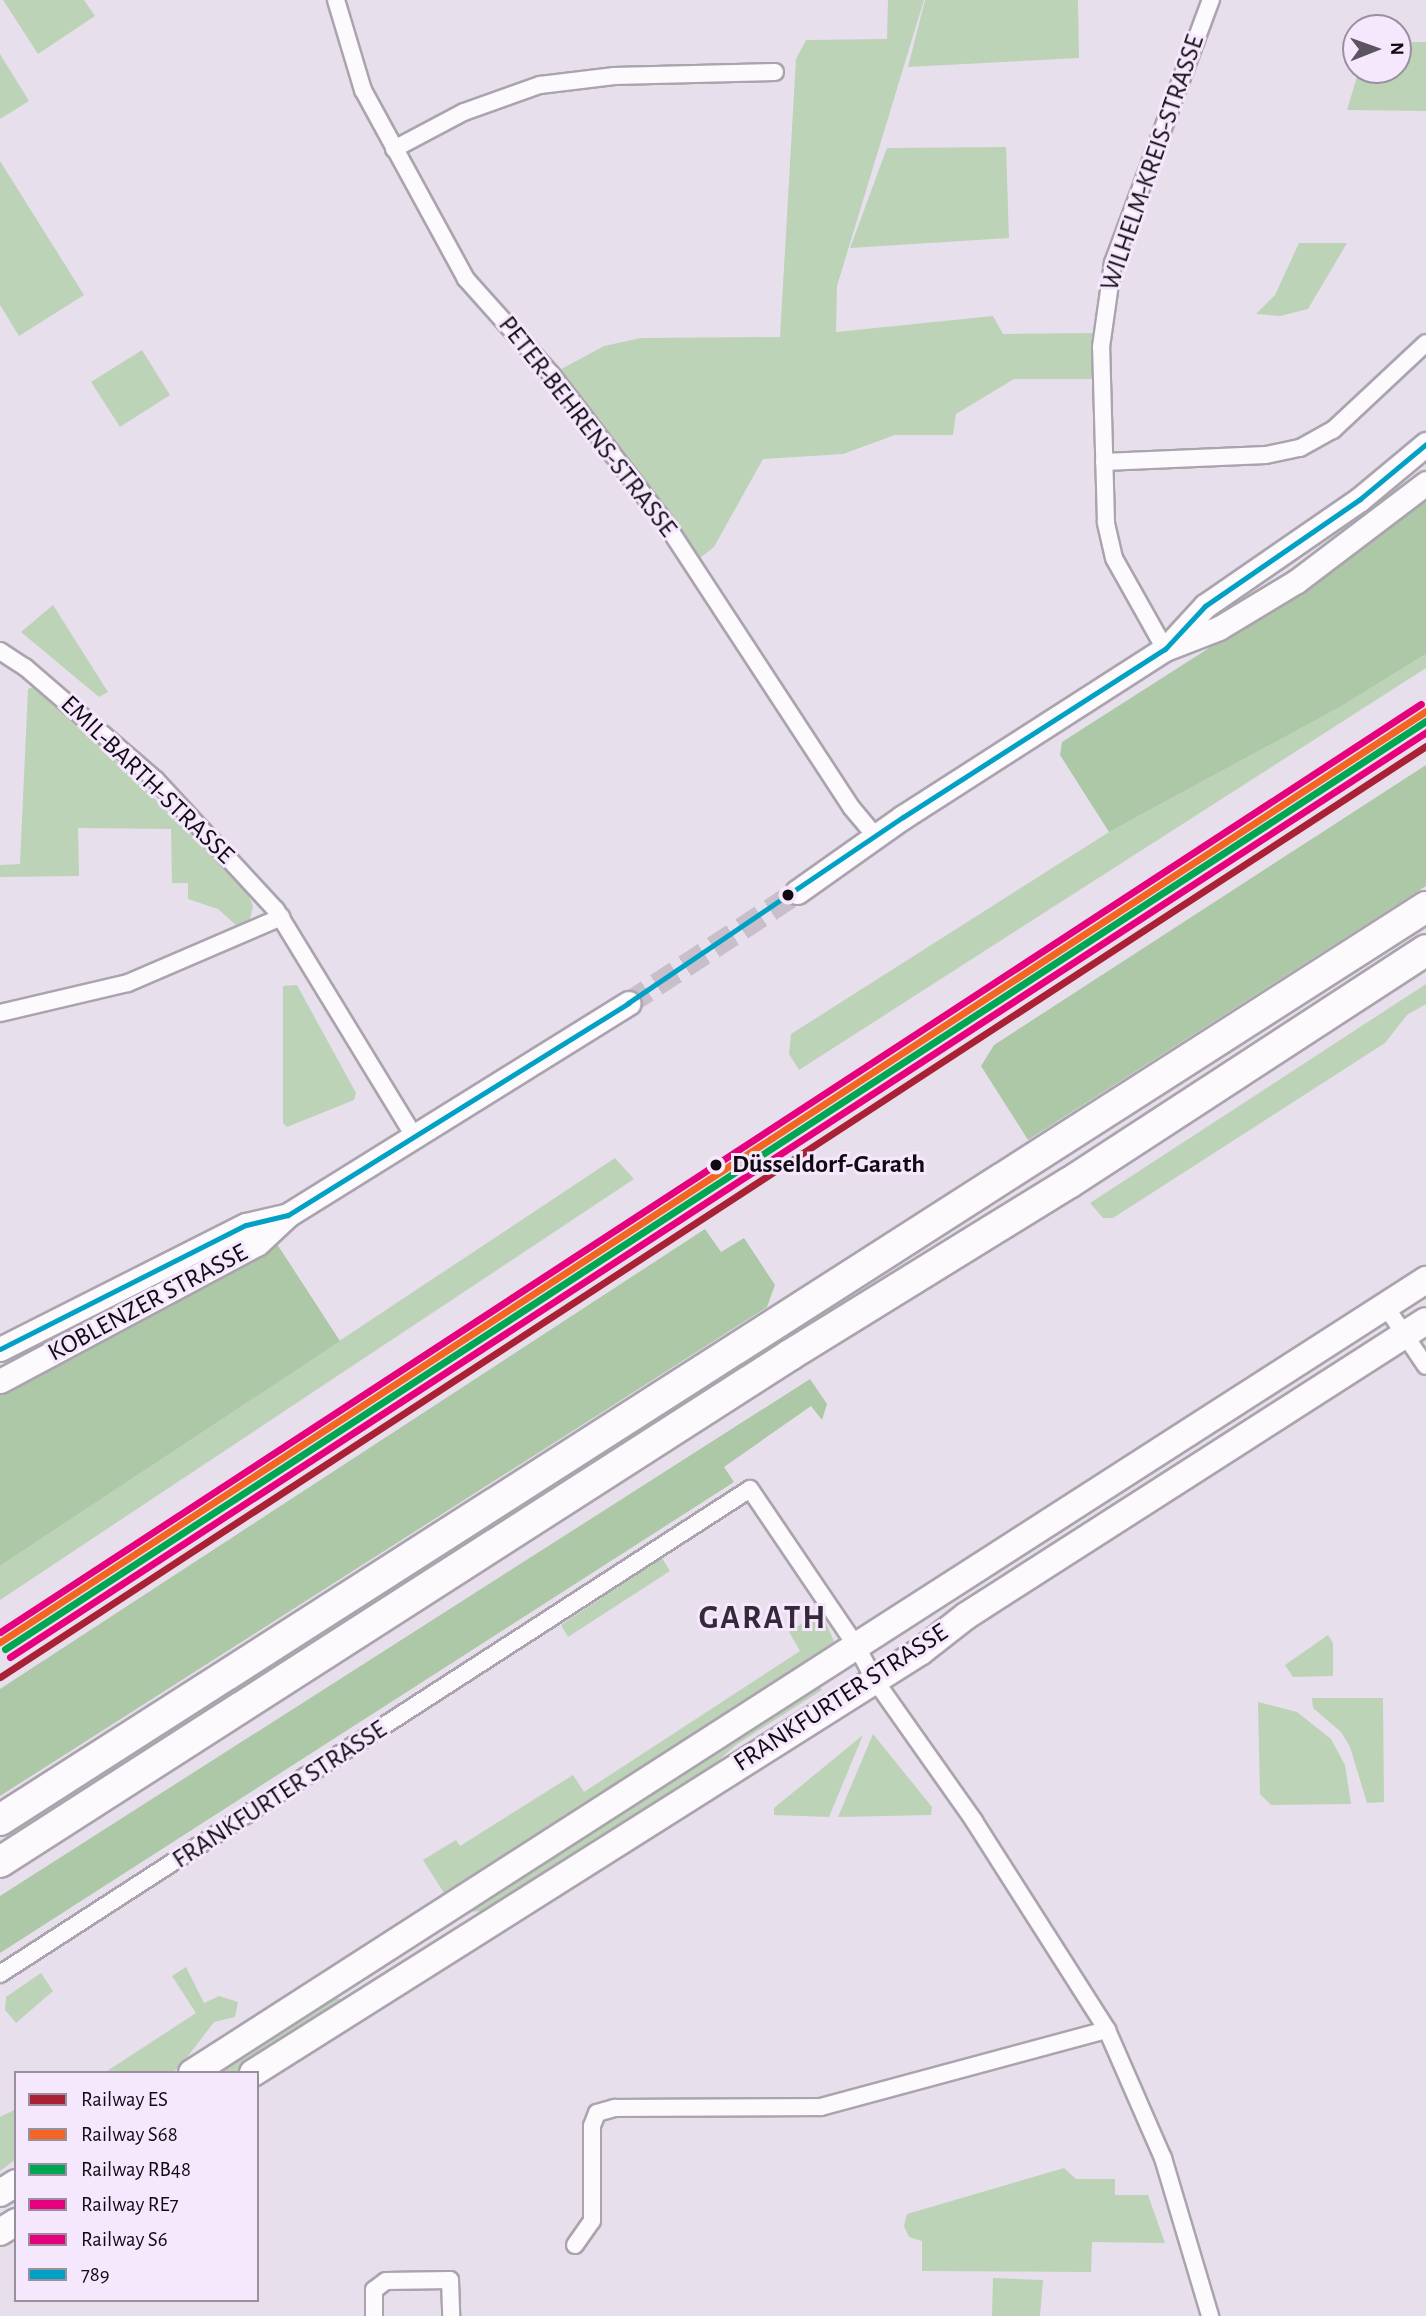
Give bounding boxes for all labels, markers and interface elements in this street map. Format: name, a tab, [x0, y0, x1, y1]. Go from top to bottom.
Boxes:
north arrow	[1342, 14, 1412, 84]
street label: WILHELM-KREIS-STRASSE	[1095, 31, 1211, 295]
text: N	[1387, 42, 1406, 55]
street label: PETER-BEHRENS-STRASSE	[491, 310, 683, 544]
street label: EMIL-BARTH-STRASSE	[54, 689, 240, 871]
unlabelled marker	[781, 888, 795, 902]
place label: Düsseldorf-Garath	[732, 1149, 925, 1181]
marker: Düsseldorf-Garath	[706, 1155, 726, 1175]
street label: KOBLENZER STRASSE	[43, 1237, 253, 1369]
district label: GARATH	[700, 1599, 826, 1639]
street label: FRANKFURTER STRASSE	[728, 1617, 954, 1779]
street label: FRANKFURTER STRASSE	[167, 1714, 393, 1876]
legend	[14, 2071, 259, 2302]
text: Railway ES	[81, 2089, 168, 2110]
text: Railway S68	[81, 2124, 178, 2145]
text: Railway RB48	[81, 2159, 191, 2180]
text: Railway RE7	[81, 2194, 178, 2215]
text: Railway S6	[81, 2229, 168, 2250]
text: 789	[81, 2264, 110, 2285]

